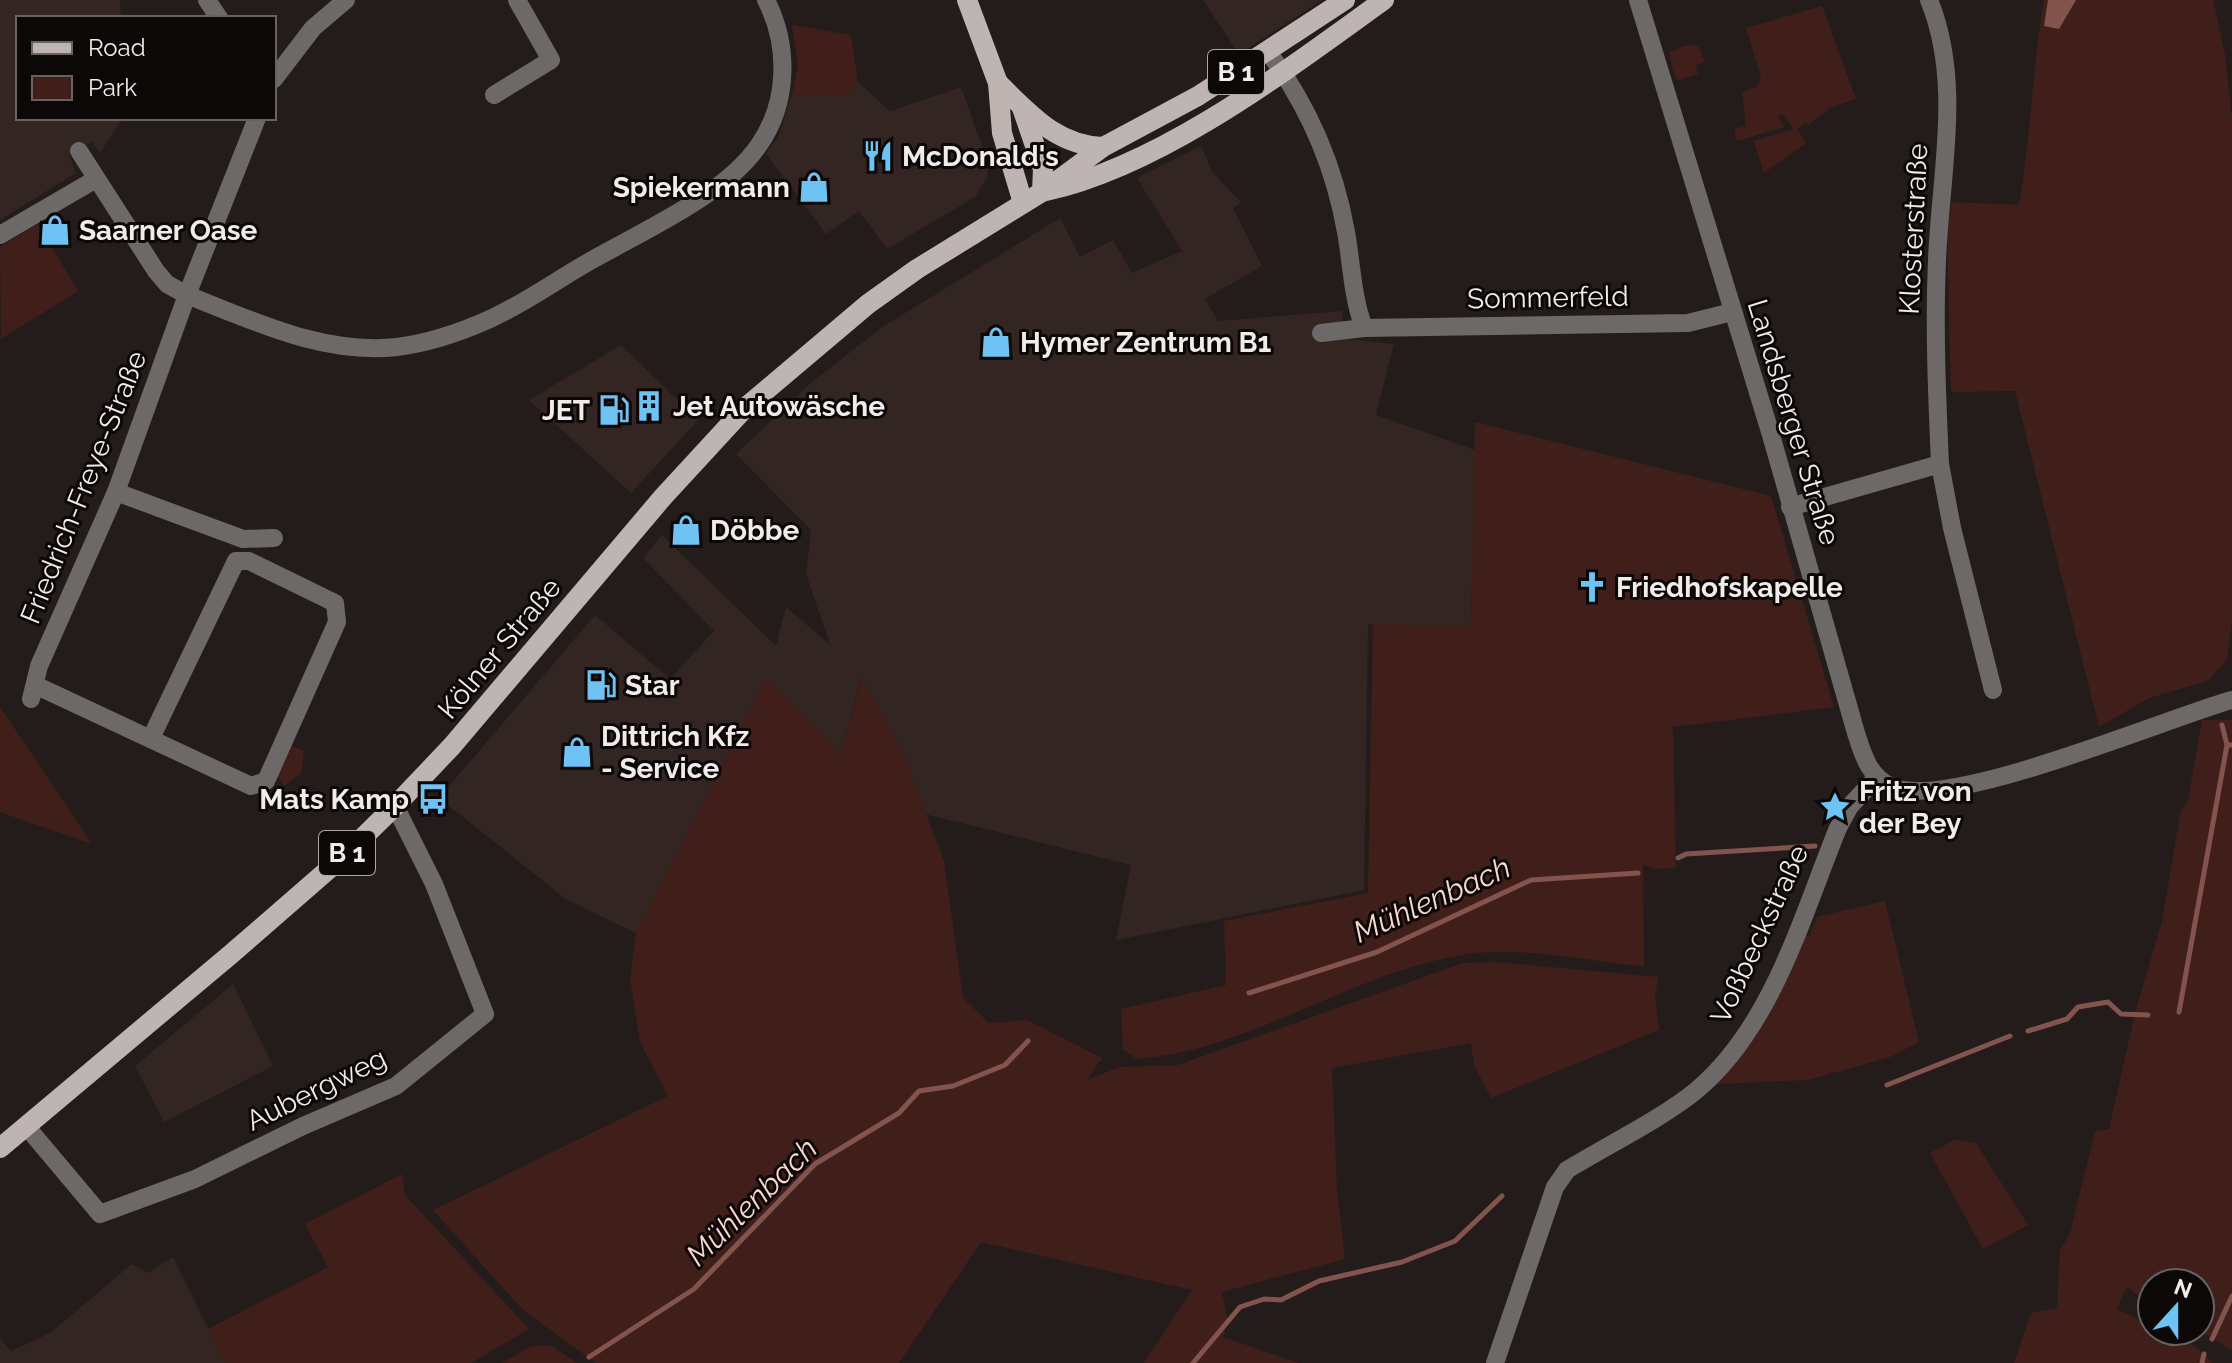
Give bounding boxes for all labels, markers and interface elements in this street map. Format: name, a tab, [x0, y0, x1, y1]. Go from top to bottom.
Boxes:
legend	[16, 16, 276, 120]
text: Road	[88, 33, 146, 62]
road number: B 1	[1208, 50, 1264, 94]
text: Park	[88, 73, 137, 102]
restaurant icon: McDonald's	[861, 139, 895, 173]
place label: McDonald's	[902, 140, 1059, 173]
street label: Klosterstraße	[1893, 143, 1934, 315]
shop icon: Spiekermann	[797, 170, 831, 204]
place label: Spiekermann	[613, 171, 790, 204]
shop icon: Saarner Oase	[38, 213, 72, 247]
place label: Saarner Oase	[79, 214, 258, 247]
street label: Sommerfeld	[1467, 280, 1629, 315]
street label: Landsberger Straße	[1740, 295, 1847, 549]
shop icon: Hymer Zentrum B1	[979, 325, 1013, 359]
place label: Hymer Zentrum B1	[1020, 326, 1272, 359]
street label: Friedrich-Freye-Straße	[14, 346, 153, 628]
building icon: Jet Autowäsche	[632, 389, 666, 423]
place label: Jet Autowäsche	[673, 390, 885, 423]
fuel station icon: JET	[597, 393, 631, 427]
place label: JET	[542, 394, 590, 427]
shop icon: Döbbe	[669, 513, 703, 547]
place label: Döbbe	[710, 514, 800, 547]
church icon: Friedhofskapelle	[1575, 570, 1609, 604]
street label: Kölner Straße	[431, 571, 568, 725]
place label: Friedhofskapelle	[1616, 571, 1843, 604]
fuel station icon: Star	[584, 668, 618, 702]
place label: Star	[625, 669, 680, 702]
place label: Dittrich Kfz - Service	[601, 720, 749, 785]
shop icon: Dittrich Kfz - Service	[560, 735, 594, 769]
place label: Fritz von der Bey	[1859, 775, 1972, 840]
bus stop icon: Mats Kamp	[416, 782, 450, 816]
place label: Mats Kamp	[259, 783, 409, 816]
place icon: Fritz von der Bey	[1818, 790, 1852, 824]
road number: B 1	[319, 831, 375, 875]
street label: Voßbeckstraße	[1704, 840, 1815, 1029]
water label: Mühlenbach	[1348, 849, 1516, 950]
street label: Aubergweg	[241, 1041, 392, 1138]
water label: Mühlenbach	[679, 1131, 824, 1273]
north arrow	[2136, 1267, 2216, 1347]
text: N	[2171, 1273, 2196, 1303]

